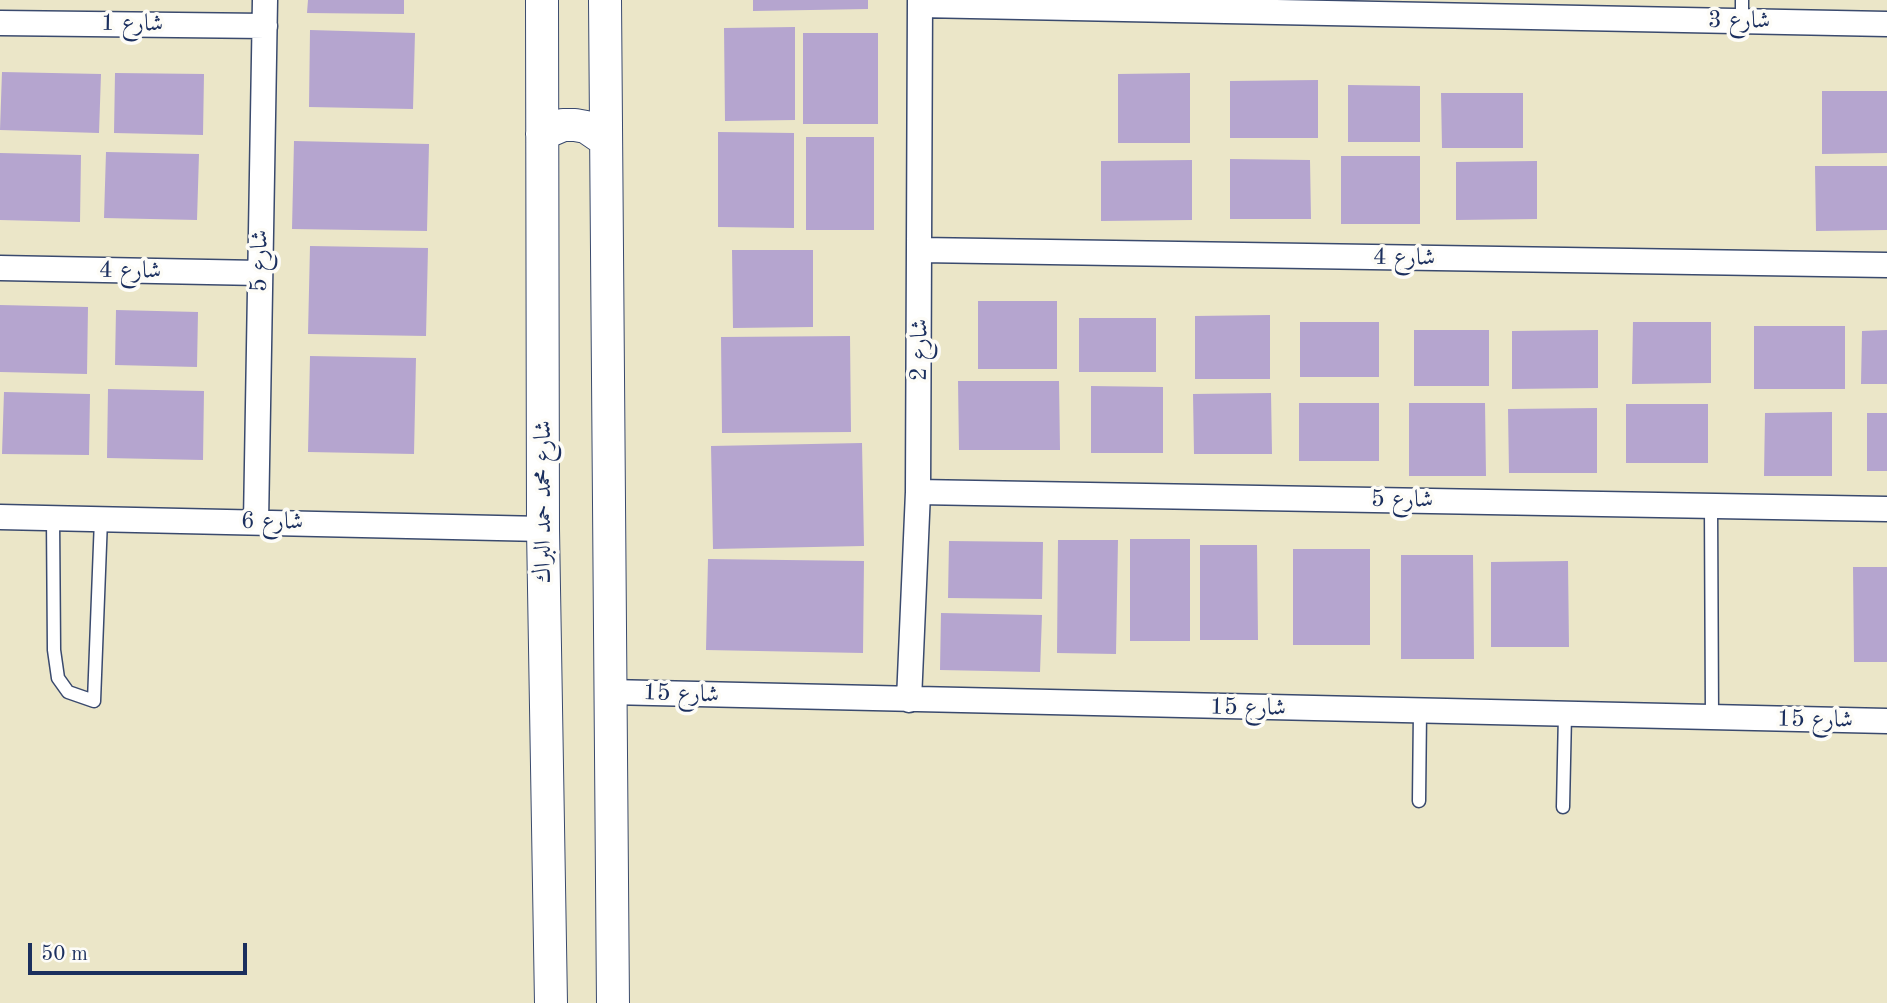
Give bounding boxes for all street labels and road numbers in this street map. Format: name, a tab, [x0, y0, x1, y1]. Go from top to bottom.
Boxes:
street label: شارع 3	[1708, 6, 1770, 36]
street label: شارع 1	[101, 9, 163, 39]
street label: شارع 5	[245, 230, 275, 292]
street label: شارع 4	[1373, 243, 1435, 273]
street label: شارع 4	[99, 256, 161, 286]
street label: شارع 2	[905, 319, 935, 381]
street label: شارع محمد حمد البراك	[530, 420, 558, 584]
street label: شارع 5	[1371, 485, 1433, 515]
street label: شارع 6	[241, 507, 303, 537]
street label: شارع 15	[642, 678, 720, 710]
street label: شارع 15	[1210, 693, 1286, 723]
street label: شارع 15	[1777, 705, 1853, 735]

